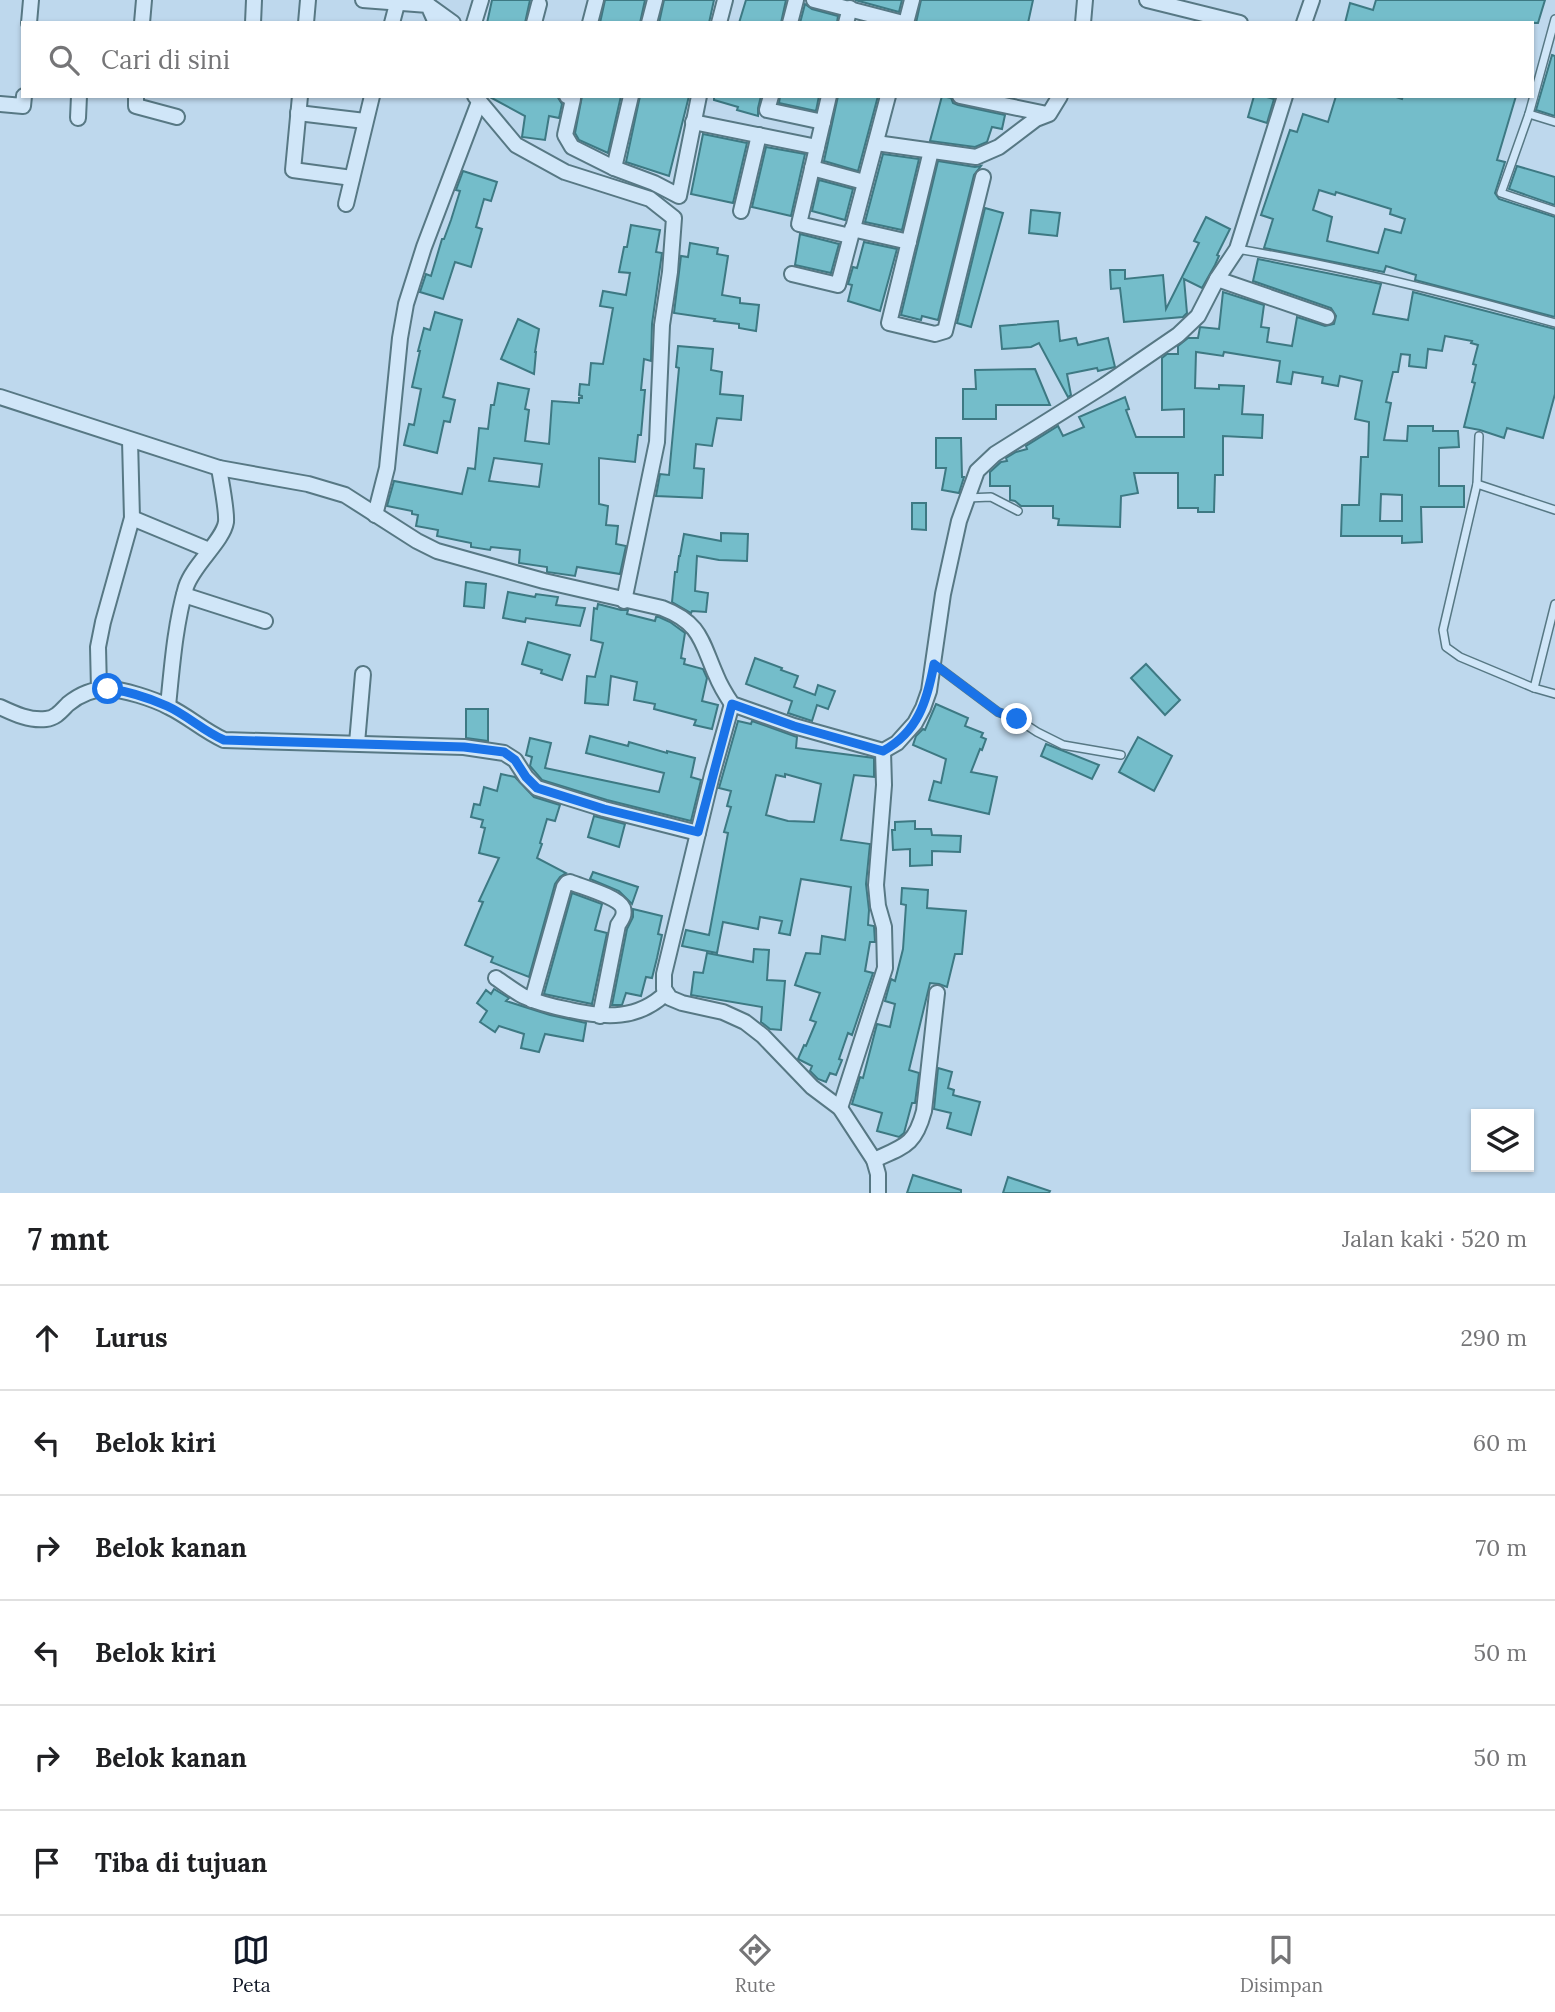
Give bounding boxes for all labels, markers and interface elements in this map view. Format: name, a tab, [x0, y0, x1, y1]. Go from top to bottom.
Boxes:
search box	[21, 21, 1534, 98]
icon: search	[45, 41, 83, 79]
text: Cari di sini	[101, 43, 230, 76]
route start	[92, 673, 123, 704]
route end	[1001, 703, 1032, 734]
map controls	[1471, 1109, 1534, 1172]
button: layers	[1471, 1109, 1534, 1172]
text: 7 mnt	[28, 1220, 109, 1258]
text: Jalan kaki · 520 m	[1342, 1224, 1527, 1253]
icon: ahead	[28, 1319, 66, 1357]
text: Lurus	[95, 1321, 168, 1354]
text: 290 m	[1460, 1323, 1527, 1352]
icon: left	[28, 1424, 66, 1462]
text: Belok kiri	[95, 1426, 216, 1459]
text: 60 m	[1473, 1428, 1527, 1457]
icon: right	[28, 1529, 66, 1567]
text: Belok kanan	[95, 1531, 247, 1564]
text: 70 m	[1476, 1533, 1527, 1562]
icon: left	[28, 1634, 66, 1672]
text: Belok kiri	[95, 1636, 216, 1669]
text: 50 m	[1474, 1638, 1527, 1667]
icon: right	[28, 1739, 66, 1777]
text: Belok kanan	[95, 1741, 247, 1774]
text: 50 m	[1474, 1743, 1527, 1772]
icon: arrive	[28, 1844, 66, 1882]
text: Tiba di tujuan	[95, 1846, 267, 1879]
tab: Peta	[232, 1931, 271, 1997]
tab: Rute	[735, 1931, 776, 1997]
tab: Disimpan	[1240, 1931, 1323, 1997]

